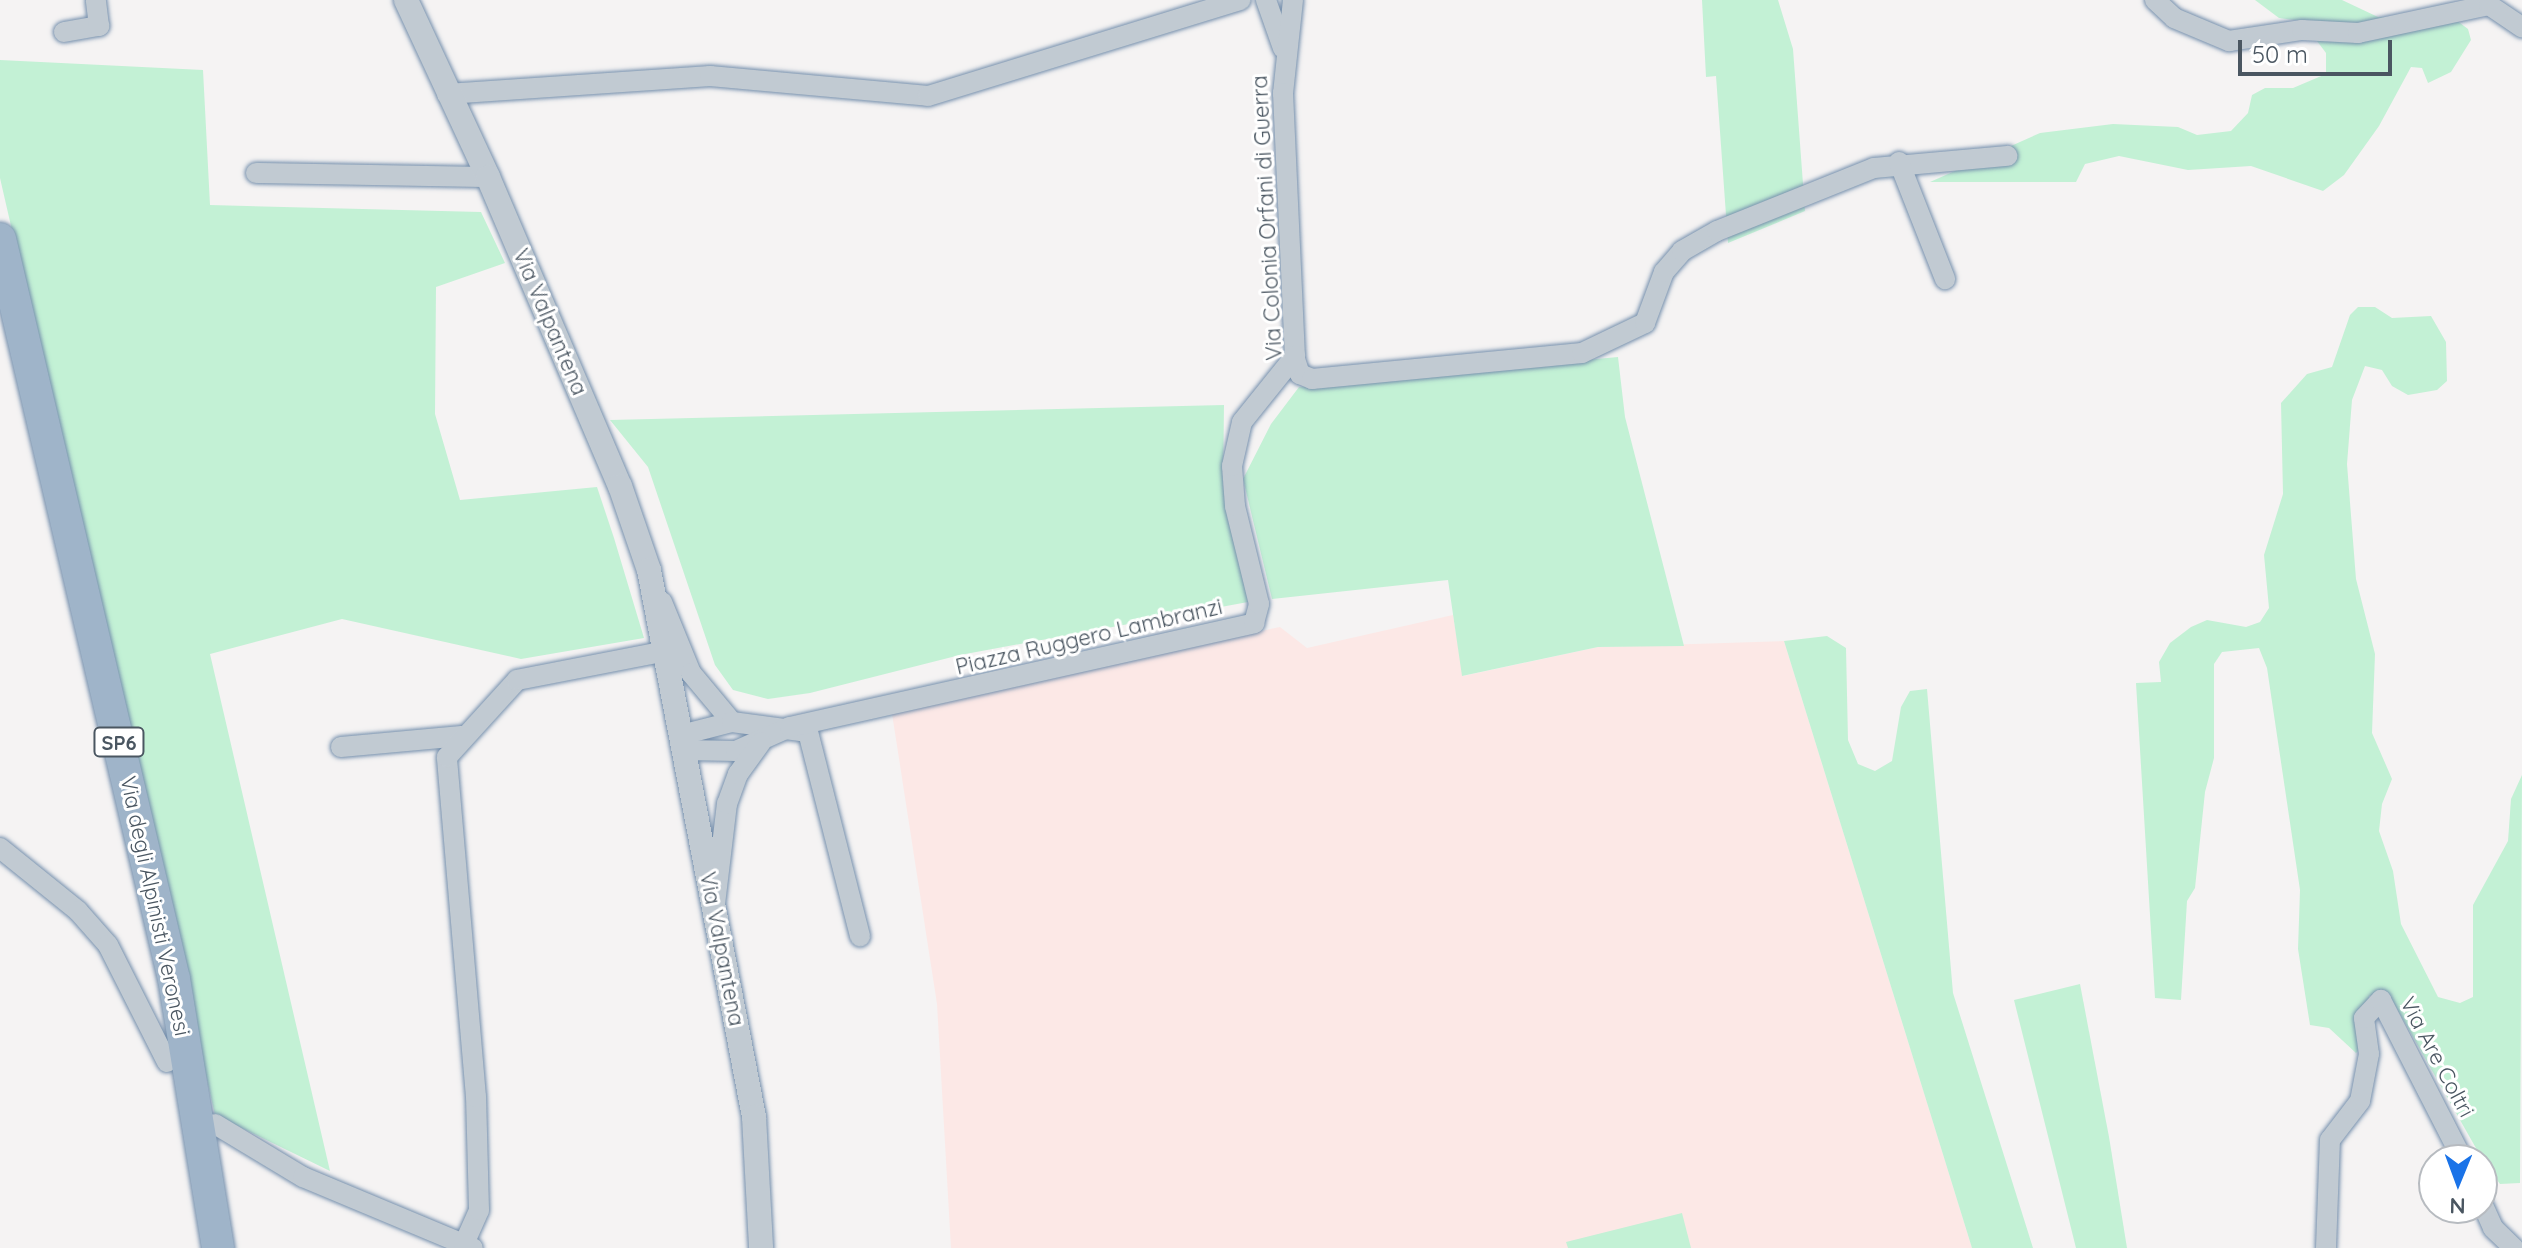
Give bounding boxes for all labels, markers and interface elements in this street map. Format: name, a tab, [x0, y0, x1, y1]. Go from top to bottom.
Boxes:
scale bar	[2242, 24, 2396, 74]
text: 50 m	[2252, 39, 2308, 69]
street label: Via Colonia Orfani di Guerra	[1246, 75, 1288, 361]
street label: Via Valpantena	[507, 245, 593, 399]
street label: Piazza Ruggero Lambranzi	[953, 593, 1225, 681]
road number: SP6	[93, 726, 145, 758]
street label: Via degli Alpinisti Veronesi	[115, 774, 195, 1038]
street label: Via Valpantena	[694, 870, 750, 1028]
street label: Via Are Coltri	[2394, 992, 2480, 1122]
north arrow	[2418, 1144, 2498, 1224]
text: N	[2449, 1192, 2466, 1220]

